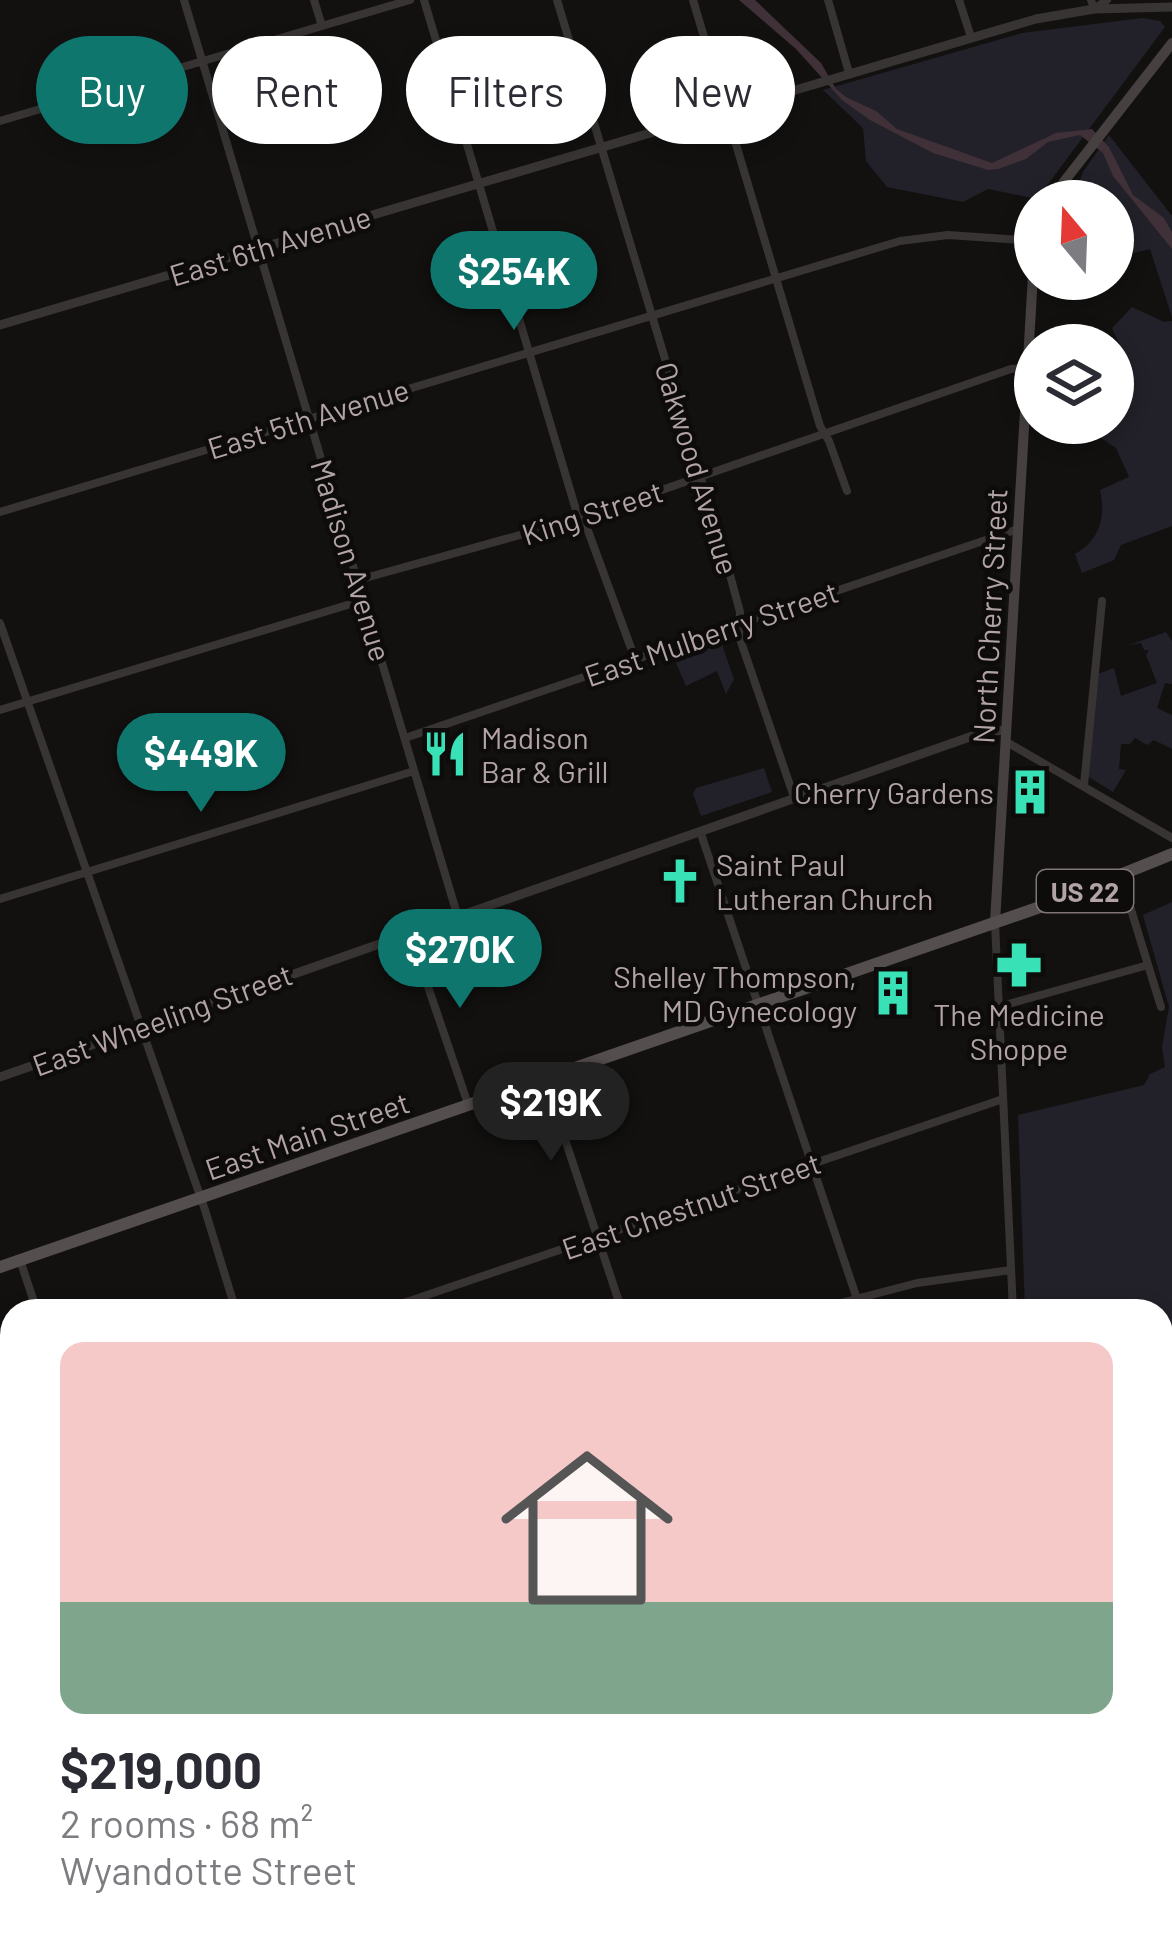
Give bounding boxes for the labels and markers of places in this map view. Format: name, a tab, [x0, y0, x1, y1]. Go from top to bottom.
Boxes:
pin: $254K	[430, 231, 598, 333]
pin: $449K	[117, 713, 285, 815]
place label: Madison Bar & Grill	[481, 719, 608, 789]
restaurant icon: Madison Bar & Grill	[420, 729, 470, 779]
building icon: Cherry Gardens	[1005, 767, 1055, 817]
place label: Cherry Gardens	[794, 774, 994, 810]
place label: Saint Paul Lutheran Church	[716, 846, 933, 916]
church icon: Saint Paul Lutheran Church	[655, 856, 705, 906]
pin: $270K	[376, 909, 544, 1011]
pharmacy icon: The Medicine Shoppe	[994, 940, 1044, 990]
place label: Shelley Thompson, MD Gynecology	[613, 958, 857, 1028]
building icon: Shelley Thompson, MD Gynecology	[868, 968, 918, 1018]
place label: The Medicine Shoppe	[933, 996, 1105, 1066]
pin: $219K	[467, 1062, 635, 1164]

